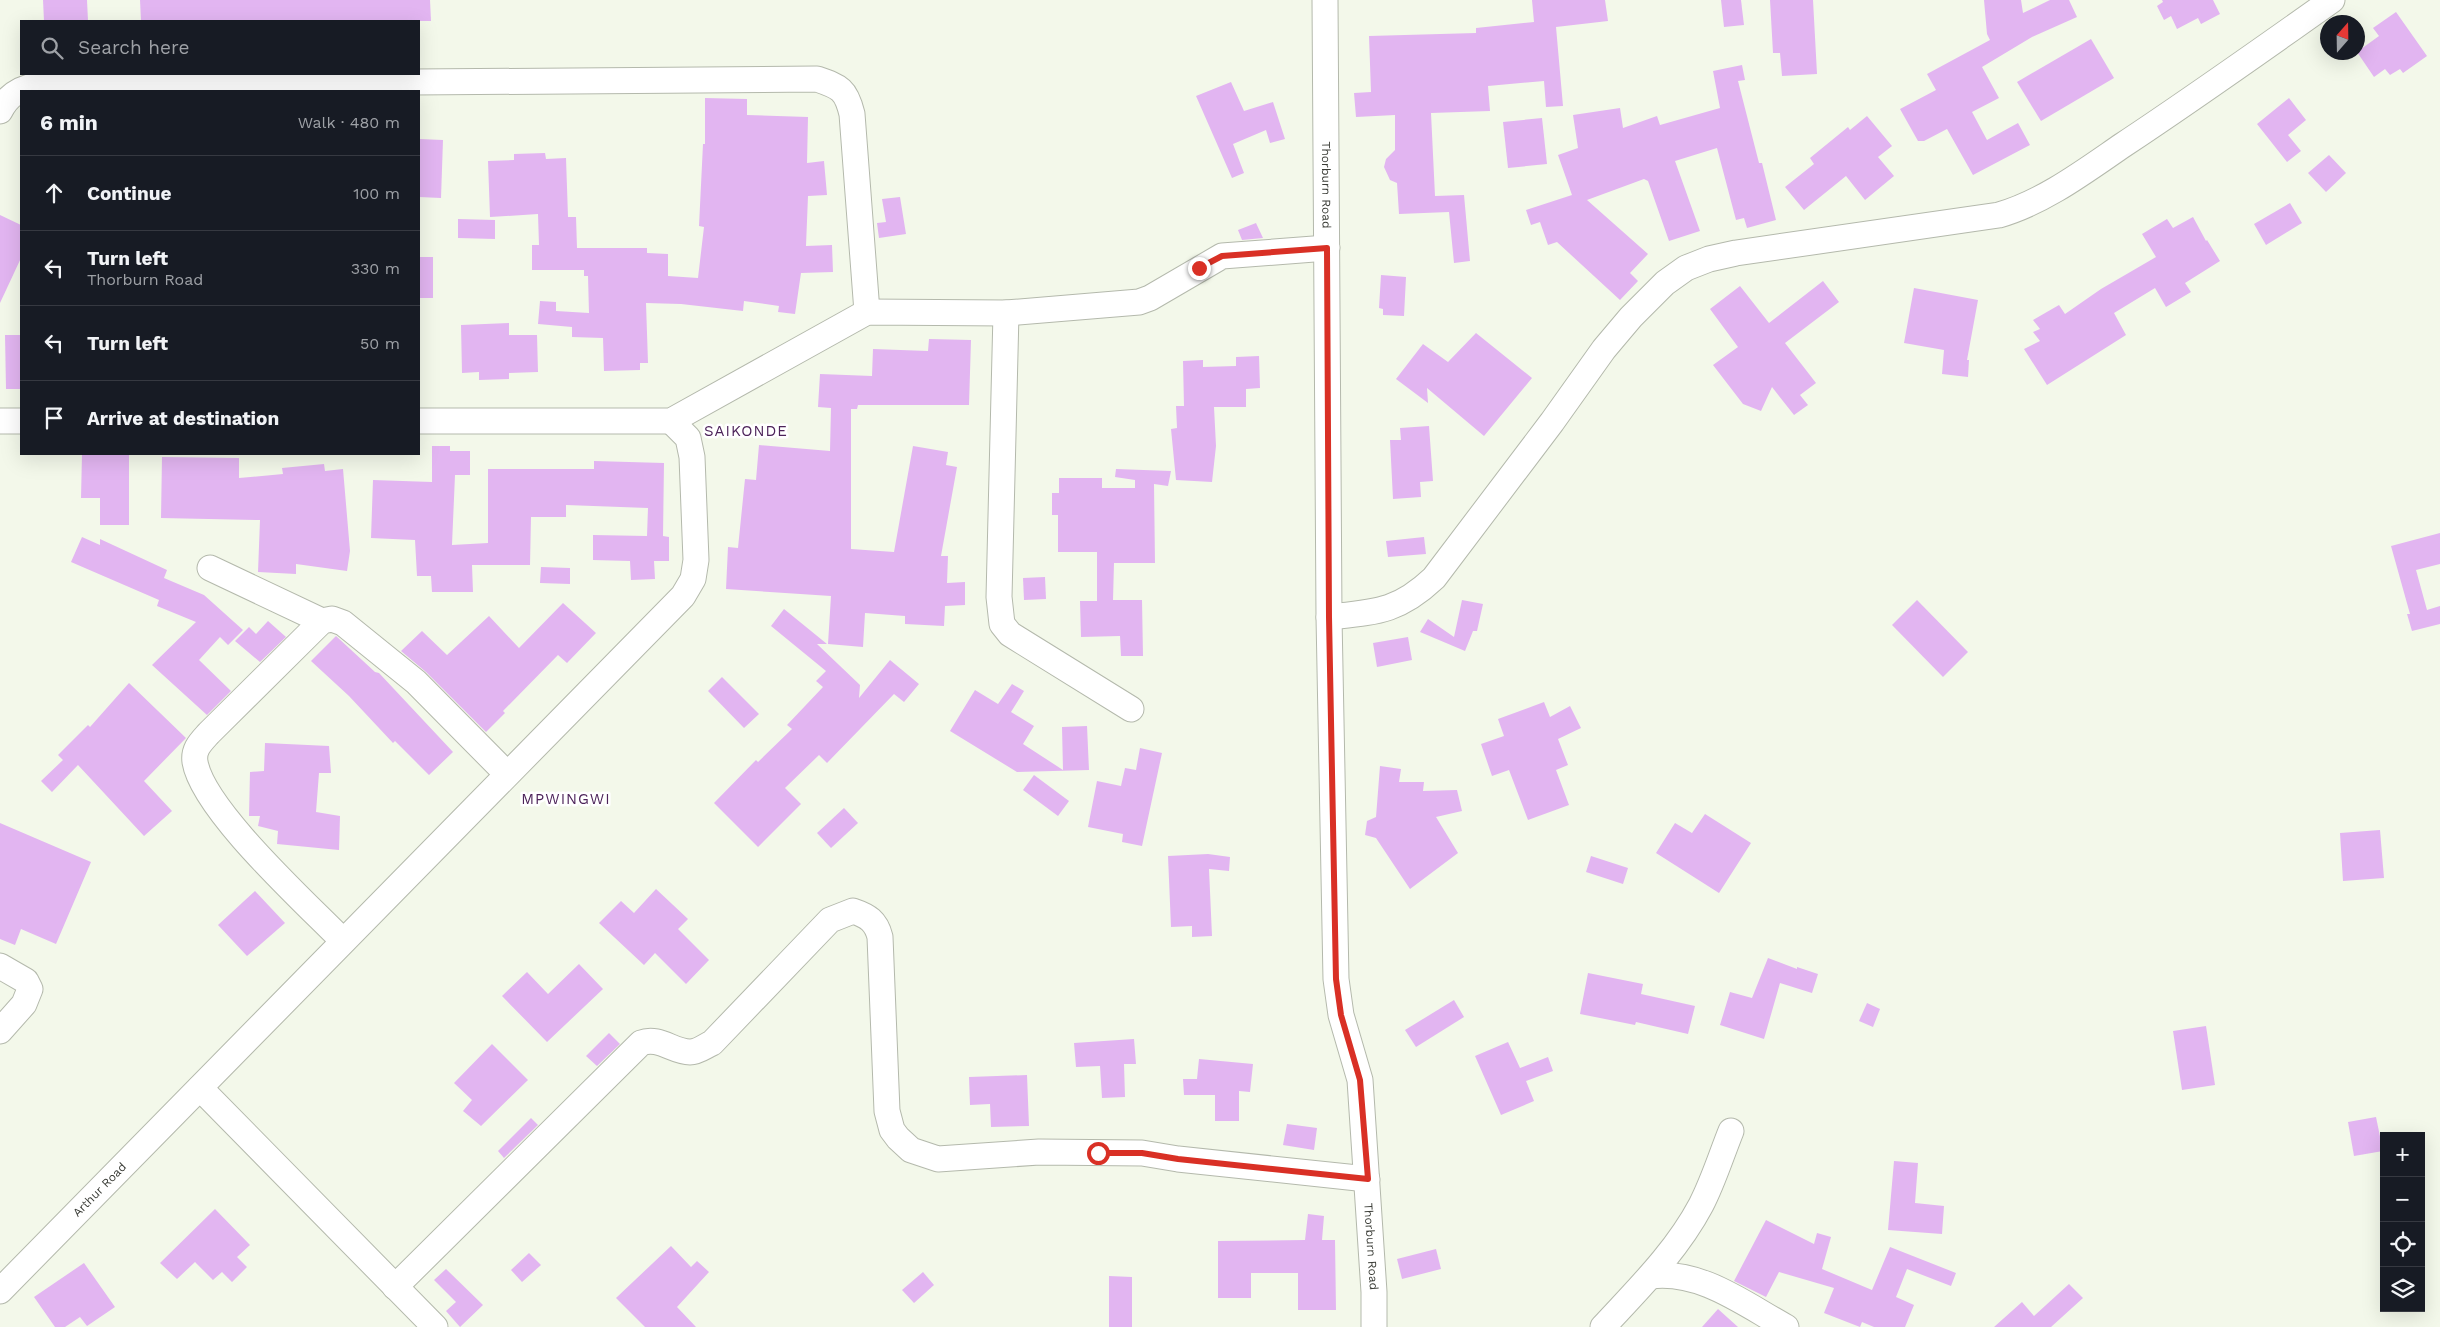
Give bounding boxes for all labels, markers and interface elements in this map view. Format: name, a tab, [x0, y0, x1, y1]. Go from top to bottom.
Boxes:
north arrow	[2320, 15, 2365, 60]
search box	[20, 20, 420, 75]
icon: search	[38, 34, 66, 62]
text: Search here	[78, 36, 189, 59]
text: 6 min	[40, 110, 98, 135]
text: Walk · 480 m	[298, 113, 400, 132]
street label: Thorburn Road	[1319, 141, 1333, 229]
icon: ahead	[40, 179, 68, 207]
text: Continue	[87, 182, 171, 205]
text: 100 m	[353, 184, 400, 203]
text: Turn left	[87, 247, 168, 270]
icon: left	[40, 254, 68, 282]
route end	[1188, 257, 1211, 280]
text: 330 m	[351, 259, 400, 278]
text: Thorburn Road	[87, 270, 203, 289]
icon: left	[40, 329, 68, 357]
text: Turn left	[87, 332, 168, 355]
text: 50 m	[360, 334, 400, 353]
icon: arrive	[40, 404, 68, 432]
text: Arrive at destination	[87, 407, 279, 430]
district label: SAIKONDE	[704, 422, 788, 440]
district label: MPWINGWI	[521, 790, 611, 808]
map controls	[2380, 1132, 2425, 1312]
button: +	[2380, 1132, 2425, 1177]
route start	[1087, 1142, 1110, 1165]
street label: Arthur Road	[70, 1160, 129, 1220]
button: −	[2380, 1177, 2425, 1222]
street label: Thorburn Road	[1361, 1202, 1381, 1290]
button: locate	[2380, 1222, 2425, 1267]
button: layers	[2380, 1267, 2425, 1312]

